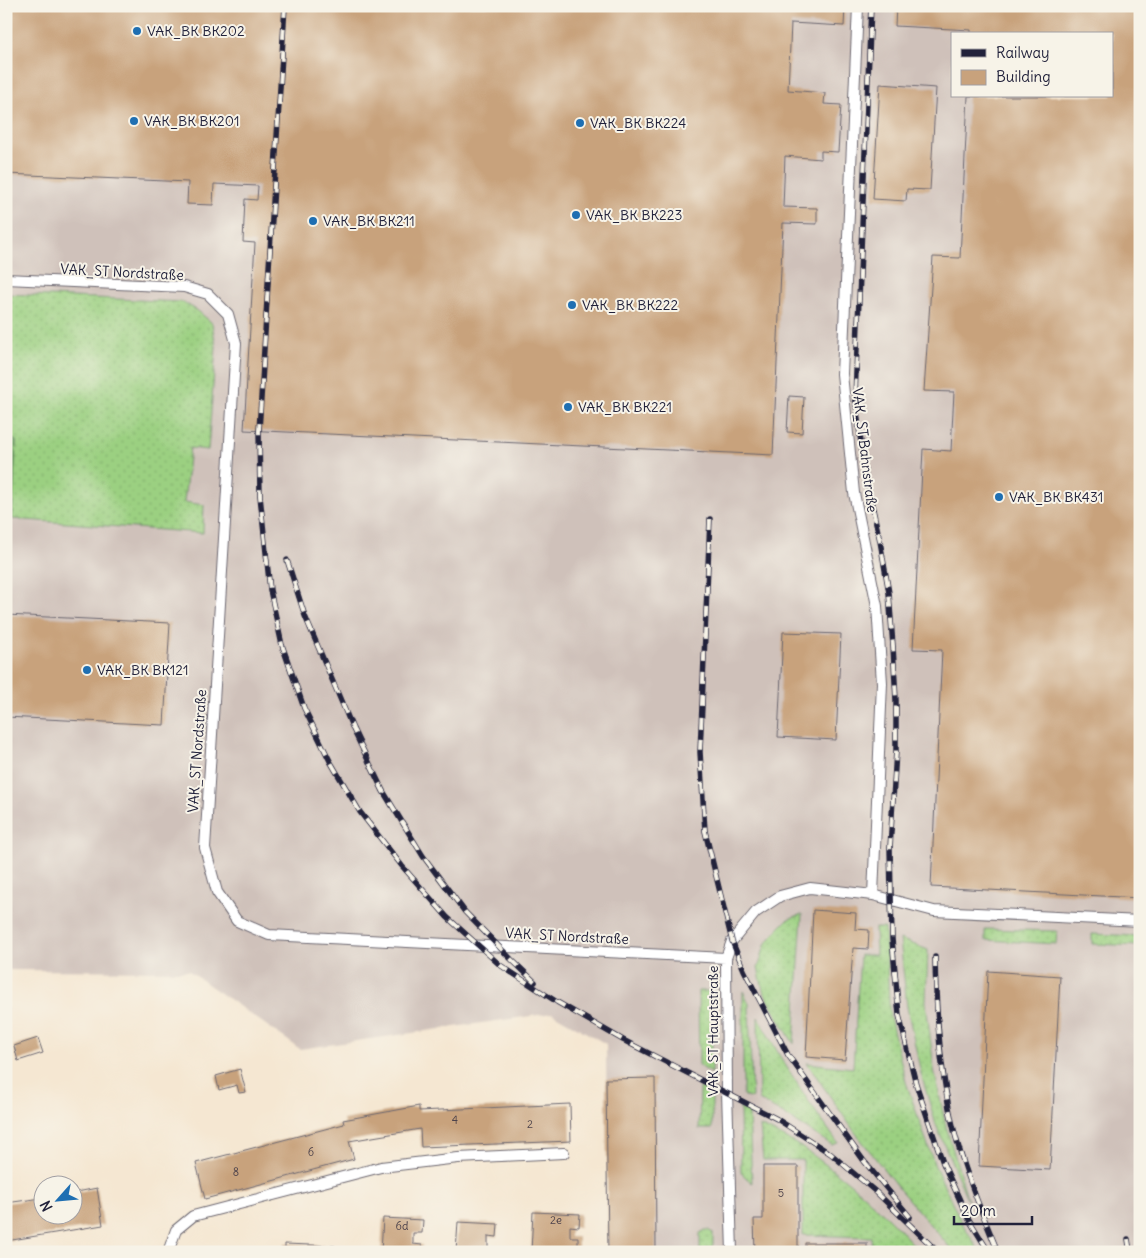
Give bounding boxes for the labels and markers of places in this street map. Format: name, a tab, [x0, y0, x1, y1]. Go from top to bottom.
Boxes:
place label: VAK_BK BK202	[147, 22, 245, 40]
marker: VAK_BK BK202	[131, 25, 143, 37]
place label: VAK_BK BK201	[144, 112, 239, 130]
place label: VAK_BK BK224	[590, 114, 686, 132]
marker: VAK_BK BK201	[128, 115, 140, 127]
marker: VAK_BK BK224	[574, 117, 586, 129]
place label: VAK_BK BK223	[586, 206, 682, 224]
marker: VAK_BK BK223	[570, 209, 582, 221]
place label: VAK_BK BK211	[323, 212, 415, 230]
marker: VAK_BK BK211	[307, 215, 319, 227]
place label: VAK_BK BK222	[582, 296, 678, 314]
marker: VAK_BK BK222	[566, 299, 578, 311]
place label: VAK_BK BK221	[578, 398, 672, 416]
marker: VAK_BK BK221	[562, 401, 574, 413]
place label: VAK_BK BK431	[1009, 488, 1103, 506]
marker: VAK_BK BK431	[993, 491, 1005, 503]
place label: VAK_BK BK121	[97, 661, 189, 679]
marker: VAK_BK BK121	[81, 664, 93, 676]

